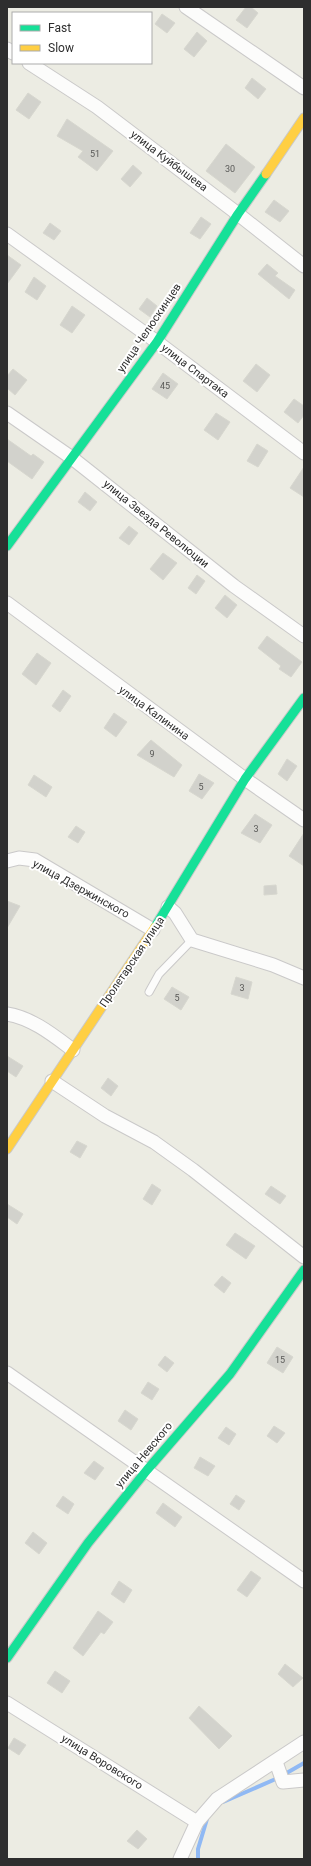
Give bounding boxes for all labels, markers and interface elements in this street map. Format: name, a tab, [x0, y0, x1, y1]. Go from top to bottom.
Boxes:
legend	[12, 12, 152, 64]
text: Fast	[48, 21, 71, 35]
text: Slow	[48, 41, 74, 55]
street label: улица Куйбышева	[128, 128, 210, 194]
house number: 51	[90, 149, 100, 159]
house number: 30	[225, 164, 235, 174]
street label: улица Челюскинцев	[114, 281, 184, 375]
street label: улица Спартака	[159, 341, 231, 401]
house number: 45	[160, 381, 170, 391]
street label: улица Звезда Революции	[101, 477, 211, 571]
street label: улица Калинина	[116, 683, 192, 743]
house number: 9	[149, 749, 155, 759]
house number: 5	[198, 782, 204, 792]
house number: 3	[253, 824, 259, 834]
street label: улица Дзержинского	[30, 857, 132, 921]
street label: Пролетарская улица	[97, 914, 167, 1010]
house number: 3	[239, 983, 245, 993]
house number: 5	[174, 993, 180, 1003]
house number: 15	[275, 1355, 285, 1365]
street label: улица Невского	[113, 1420, 175, 1490]
street label: улица Воровского	[59, 1732, 145, 1792]

